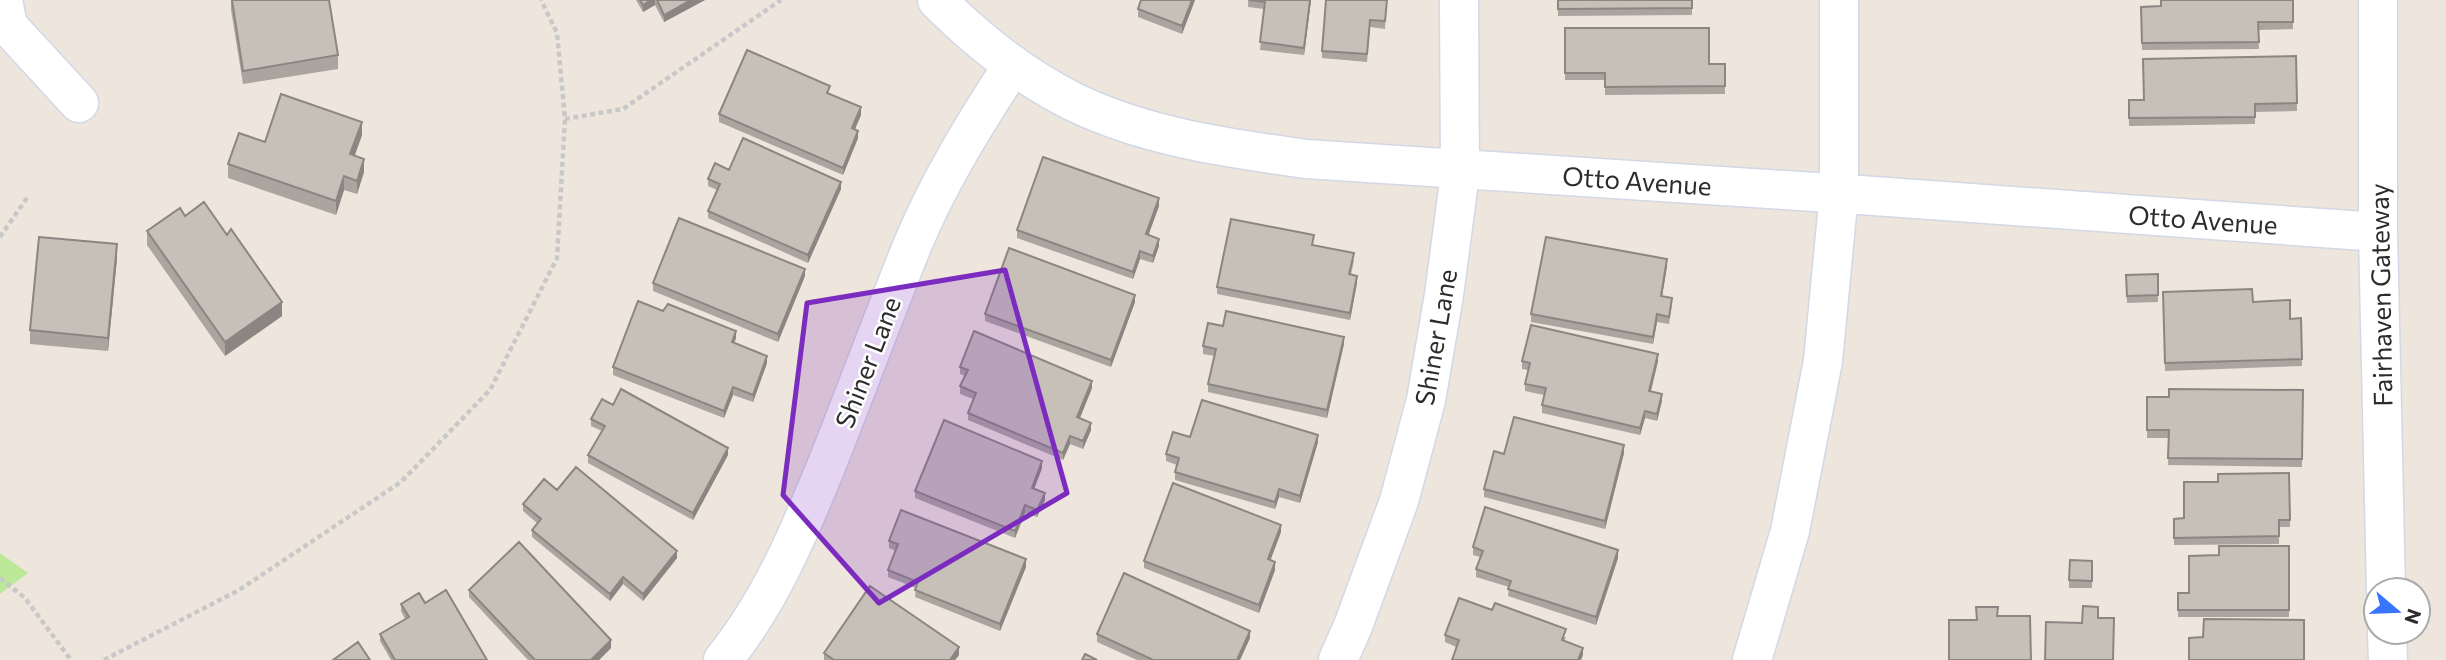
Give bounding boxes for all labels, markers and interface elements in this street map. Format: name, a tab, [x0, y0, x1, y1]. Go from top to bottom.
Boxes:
street label: Otto Avenue	[1561, 159, 1713, 201]
street label: Fairhaven Gateway	[2363, 183, 2397, 407]
street label: Otto Avenue	[2127, 198, 2279, 240]
street label: Shiner Lane	[1408, 266, 1462, 408]
street label: Shiner Lane	[828, 292, 906, 432]
north arrow	[2362, 576, 2432, 646]
text: N	[2400, 606, 2427, 627]

